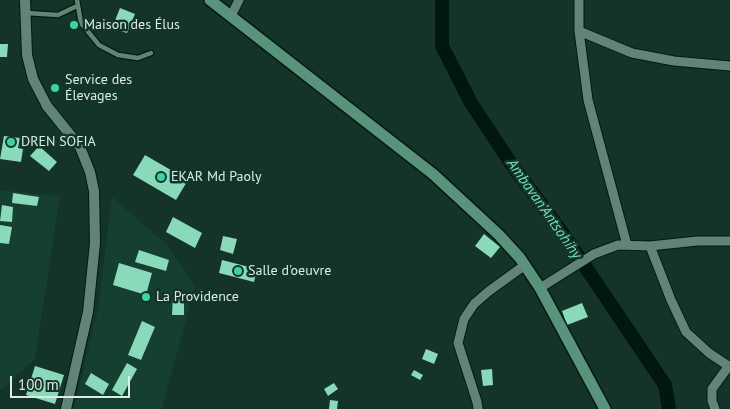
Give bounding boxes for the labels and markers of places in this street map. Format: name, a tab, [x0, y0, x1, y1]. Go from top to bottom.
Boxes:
place label: Maison des Élus	[84, 17, 180, 33]
marker: Maison des Élus	[68, 19, 80, 31]
place label: Service des Élevages	[65, 72, 132, 104]
marker: Service des Élevages	[49, 82, 61, 94]
place label: DREN SOFIA	[21, 134, 96, 150]
marker: DREN SOFIA	[5, 136, 17, 148]
place label: EKAR Md Paoly	[171, 169, 262, 185]
marker: EKAR Md Paoly	[155, 171, 167, 183]
place label: Salle d'oeuvre	[248, 263, 331, 279]
marker: Salle d'oeuvre	[232, 265, 244, 277]
place label: La Providence	[156, 289, 239, 305]
marker: La Providence	[140, 291, 152, 303]

